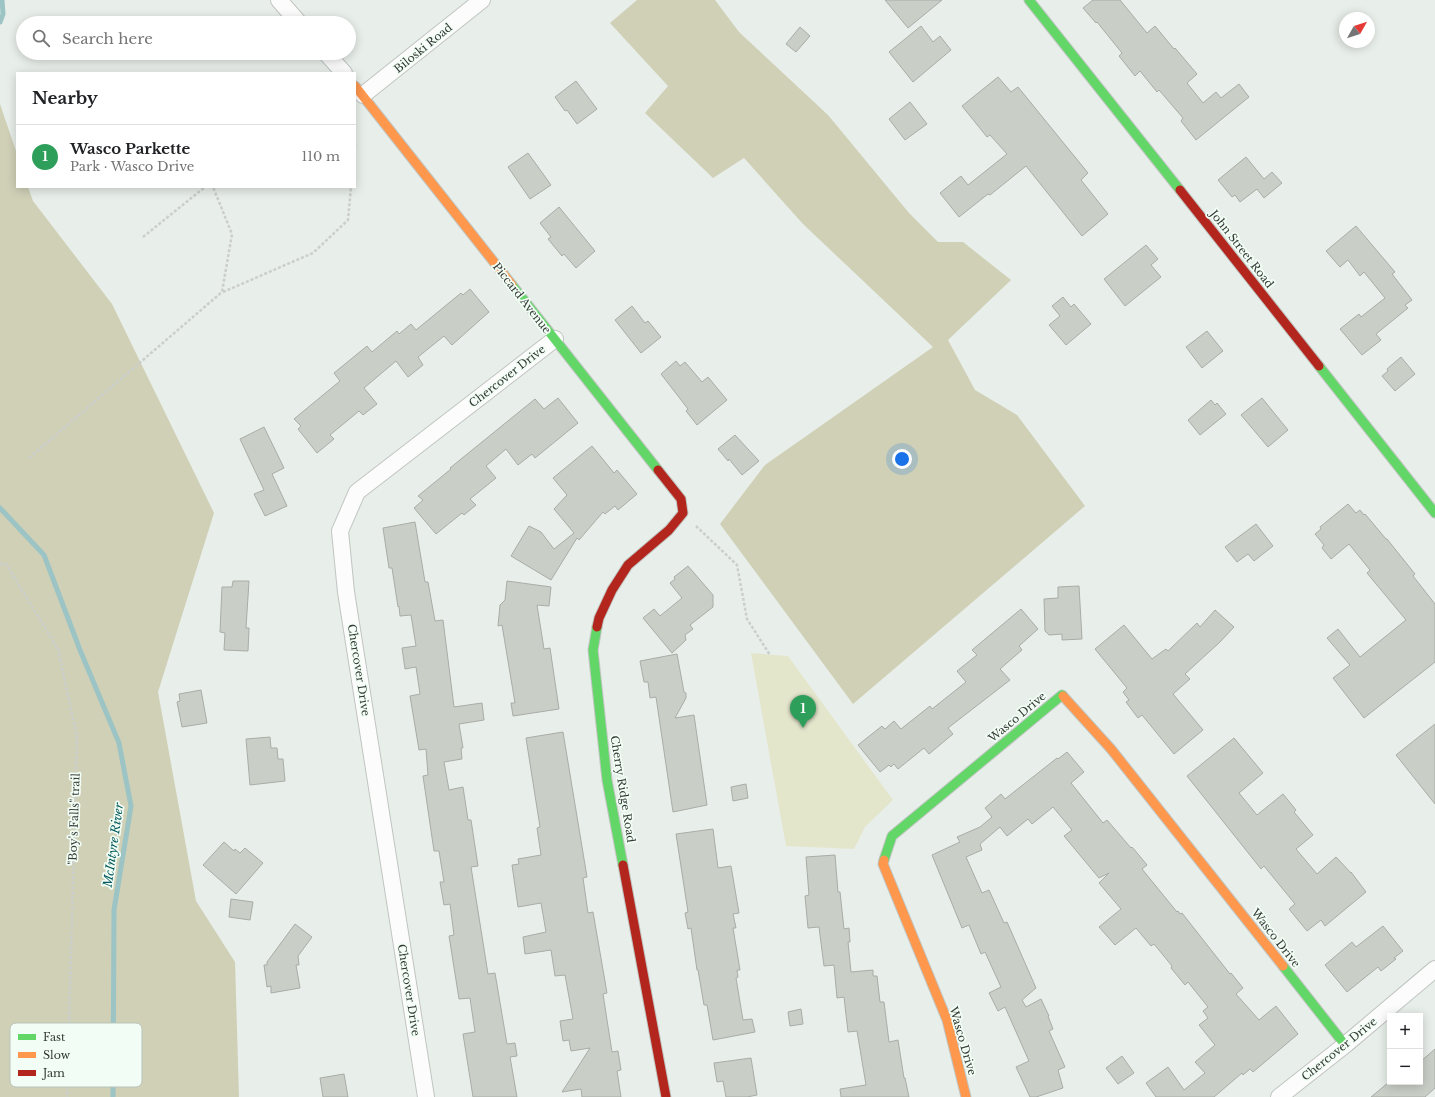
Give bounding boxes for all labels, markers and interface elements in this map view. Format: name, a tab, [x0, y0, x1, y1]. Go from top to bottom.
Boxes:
north arrow	[1339, 12, 1375, 48]
search box	[16, 16, 356, 60]
street label: Biloski Road	[391, 20, 455, 76]
icon: search	[30, 27, 52, 49]
text: Search here	[62, 29, 153, 48]
text: Nearby	[32, 88, 98, 109]
text: Wasco Parkette	[70, 139, 190, 158]
text: 1	[42, 148, 48, 165]
text: 110 m	[301, 148, 340, 165]
text: Park · Wasco Drive	[70, 158, 194, 175]
street label: John Street Road	[1206, 206, 1277, 291]
street label: Piccard Avenue	[490, 260, 554, 336]
street label: Chercover Drive	[466, 342, 548, 410]
your location	[892, 449, 912, 469]
street label: Chercover Drive	[345, 623, 373, 717]
street label: Wasco Drive	[985, 689, 1049, 746]
pin: 1	[790, 695, 816, 728]
street label: Cherry Ridge Road	[608, 734, 638, 844]
street label: "Boy's Falls" trail	[65, 772, 83, 865]
water label: McIntyre River	[100, 801, 126, 889]
street label: Wasco Drive	[1248, 905, 1303, 970]
street label: Chercover Drive	[395, 943, 423, 1037]
street label: Wasco Drive	[946, 1004, 979, 1077]
map controls	[1387, 1013, 1423, 1085]
button: +	[1387, 1013, 1423, 1049]
street label: Chercover Drive	[1298, 1014, 1380, 1084]
legend	[10, 1023, 142, 1087]
text: Fast	[43, 1030, 66, 1044]
text: Slow	[43, 1048, 71, 1062]
button: −	[1387, 1049, 1423, 1085]
text: Jam	[41, 1066, 65, 1080]

